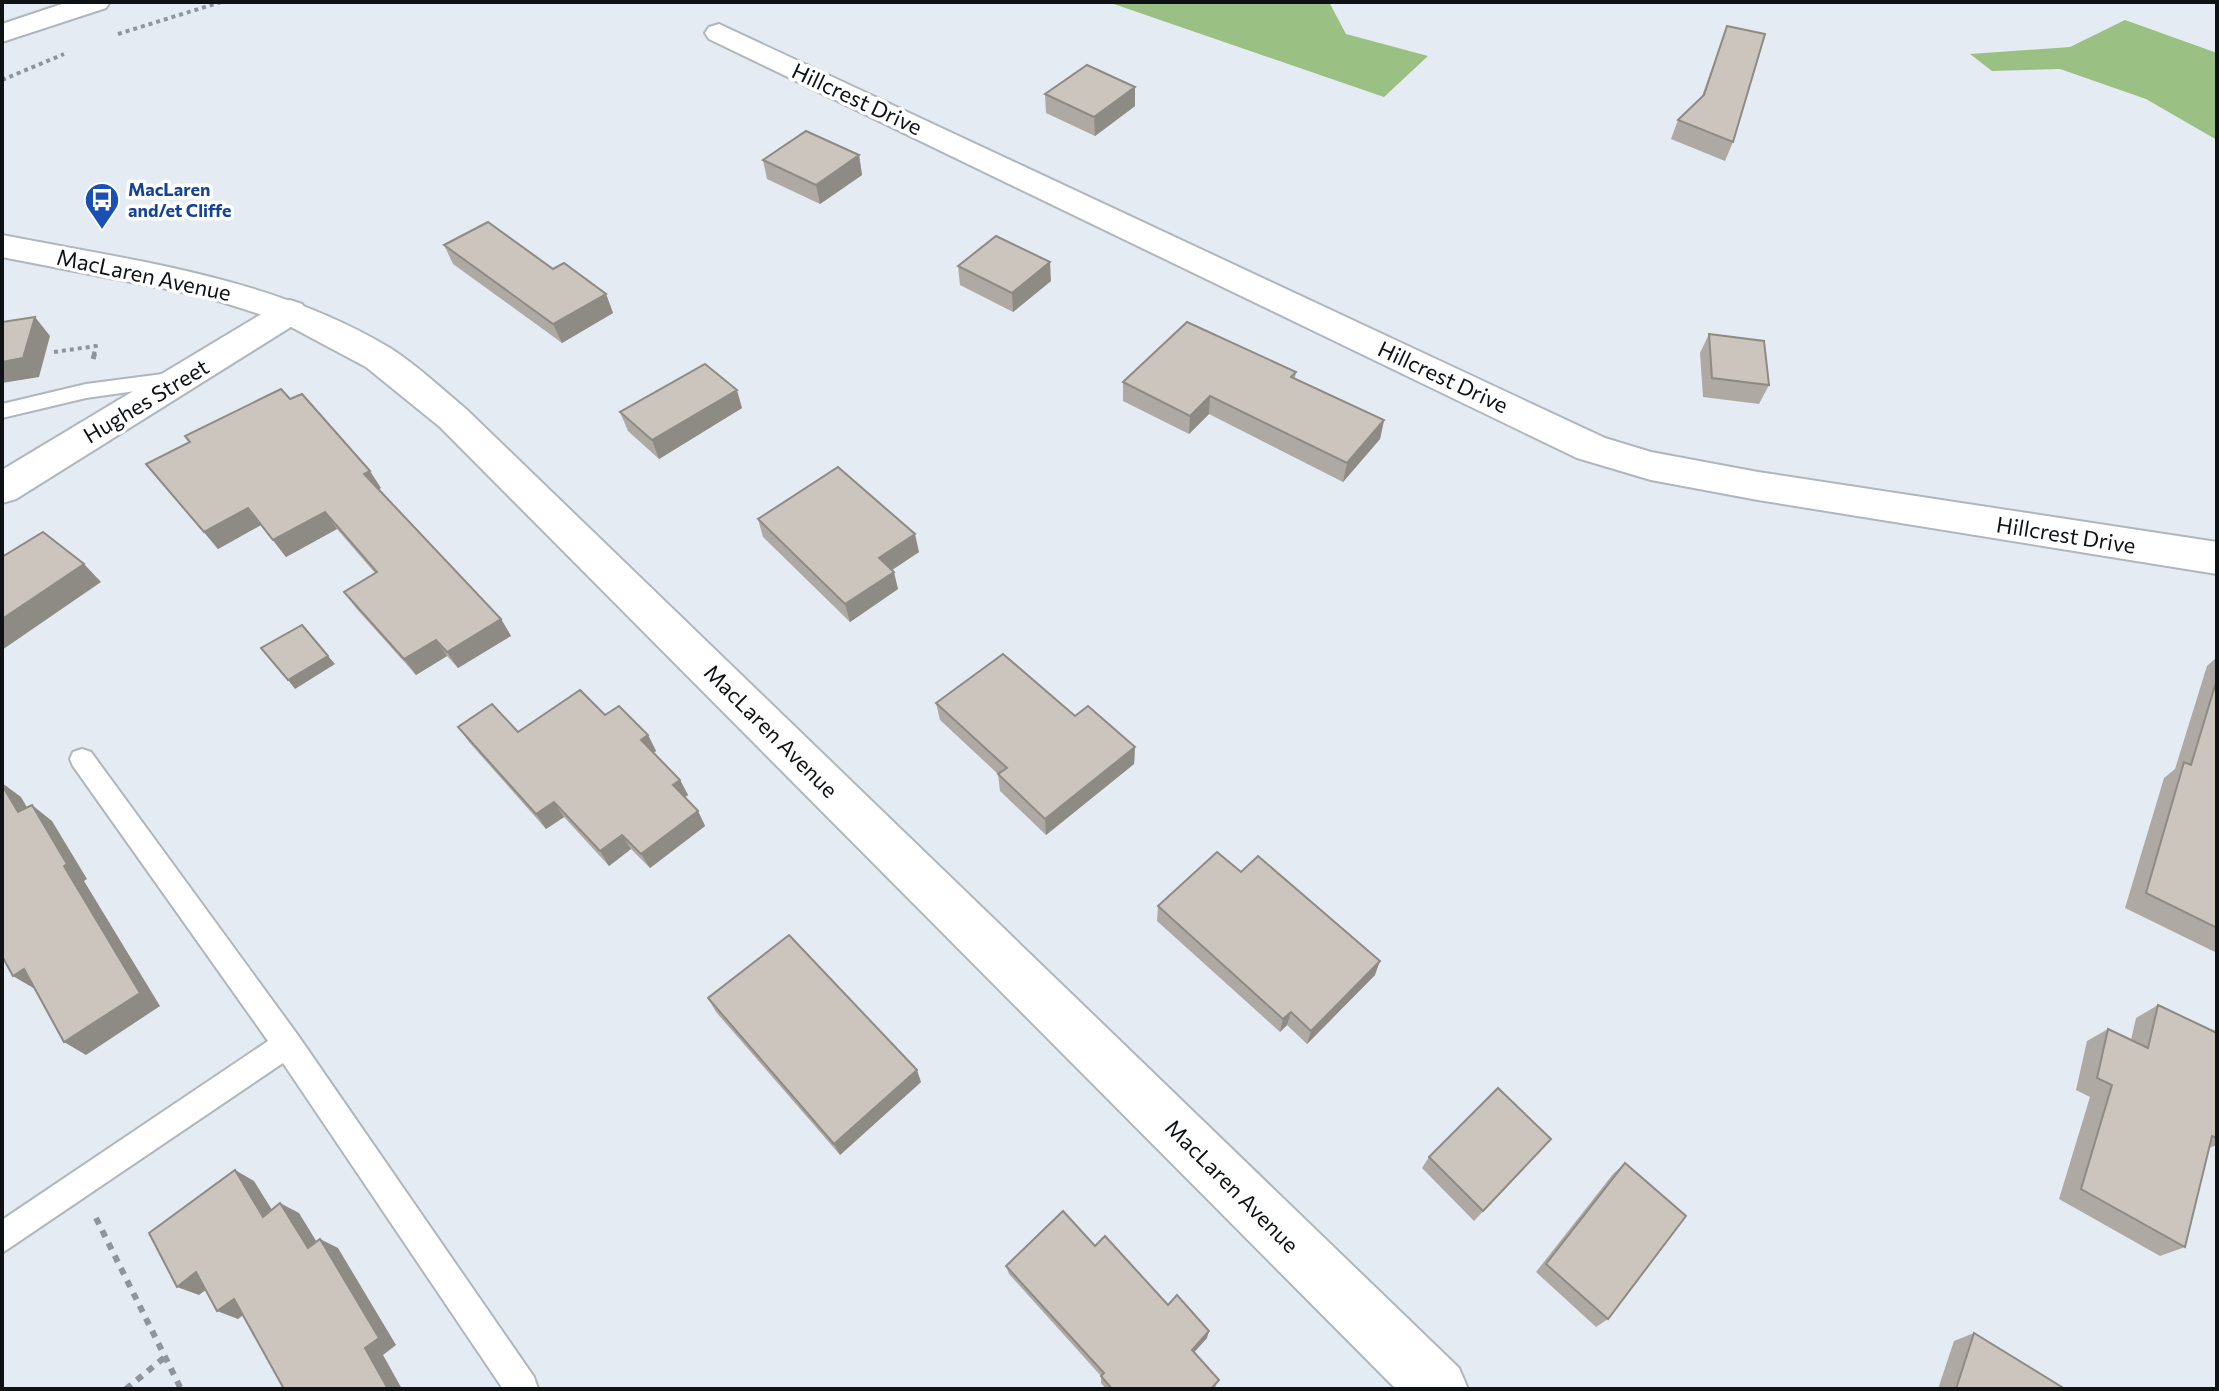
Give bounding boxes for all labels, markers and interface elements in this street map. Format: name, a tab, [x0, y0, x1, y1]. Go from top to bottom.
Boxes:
street label: Hillcrest Drive	[788, 57, 927, 140]
place label: MacLaren and/et Cliffe	[128, 178, 231, 221]
bus stop icon: MacLaren and/et Cliffe	[83, 181, 121, 231]
street label: MacLaren Avenue	[54, 243, 234, 306]
street label: Hillcrest Drive	[1374, 335, 1513, 418]
street label: Hughes Street	[78, 353, 213, 449]
street label: Hillcrest Drive	[1995, 510, 2138, 559]
street label: MacLaren Avenue	[699, 658, 844, 803]
street label: MacLaren Avenue	[1160, 1113, 1305, 1258]

